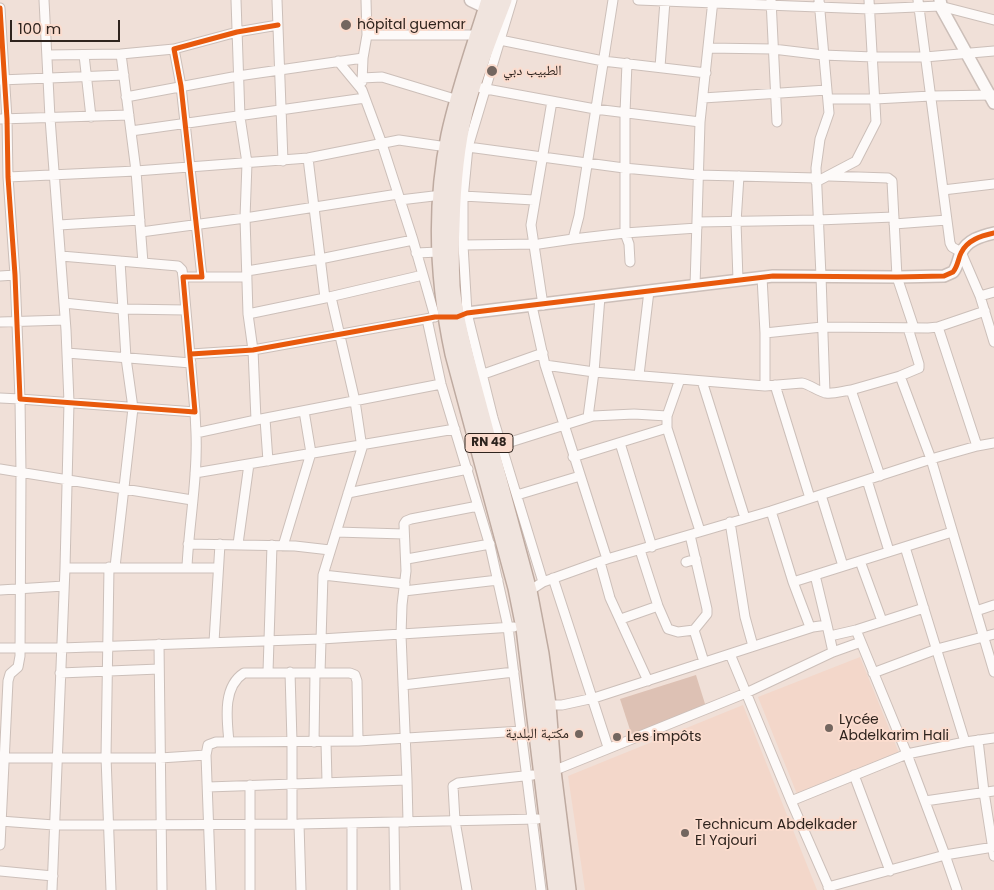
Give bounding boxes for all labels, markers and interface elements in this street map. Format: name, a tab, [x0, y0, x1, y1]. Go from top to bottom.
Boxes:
scale bar	[12, 10, 122, 42]
place label: hôpital guemar	[357, 17, 466, 33]
text: 100 m	[18, 18, 61, 39]
marker: hôpital guemar	[339, 18, 353, 32]
place label: الطبيب دبي	[503, 63, 562, 79]
marker: الطبيب دبي	[485, 64, 499, 78]
road number: RN 48	[465, 433, 513, 452]
place label: Lycée Abdelkarim Hali	[839, 712, 949, 744]
marker: Lycée Abdelkarim Hali	[823, 722, 835, 734]
place label: مكتبة البلدية	[505, 726, 569, 742]
marker: مكتبة البلدية	[573, 728, 585, 740]
place label: Les impôts	[627, 729, 701, 745]
marker: Les impôts	[611, 731, 623, 743]
place label: Technicum Abdelkader El Yajouri	[695, 817, 857, 850]
marker: Technicum Abdelkader El Yajouri	[679, 827, 691, 839]

